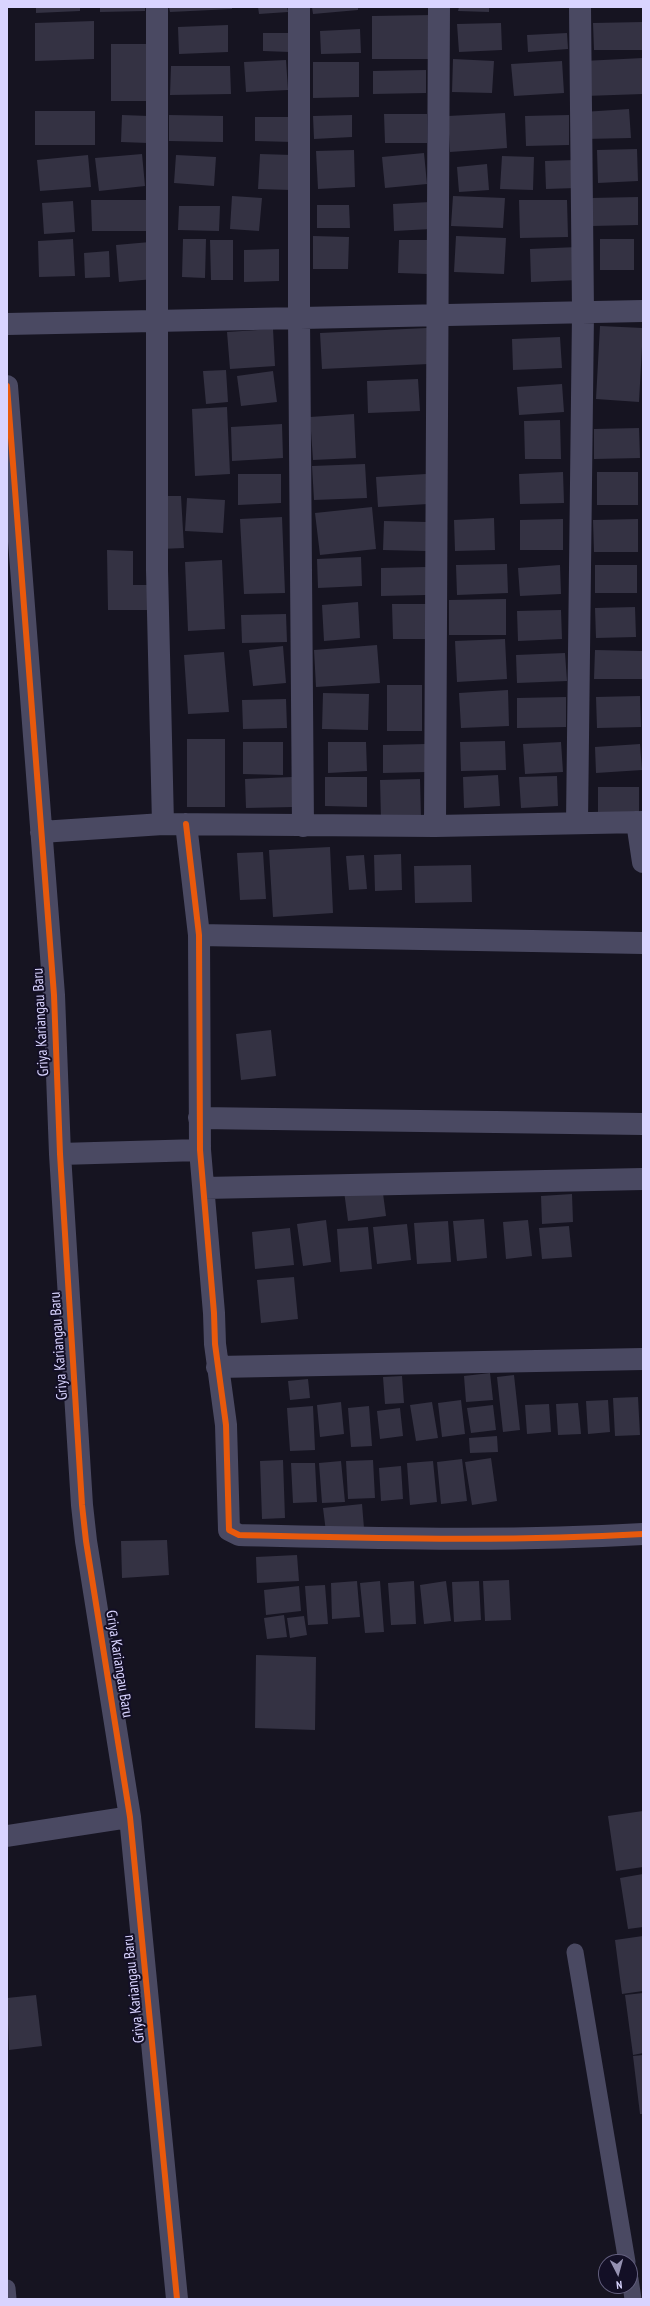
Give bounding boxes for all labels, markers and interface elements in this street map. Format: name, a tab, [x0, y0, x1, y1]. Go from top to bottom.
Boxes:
street label: Griya Kariangau Baru	[29, 967, 53, 1077]
street label: Griya Kariangau Baru	[46, 1291, 72, 1401]
street label: Griya Kariangau Baru	[102, 1609, 136, 1719]
street label: Griya Kariangau Baru	[119, 1934, 149, 2044]
north arrow	[598, 2254, 638, 2294]
text: N	[615, 2278, 623, 2292]

